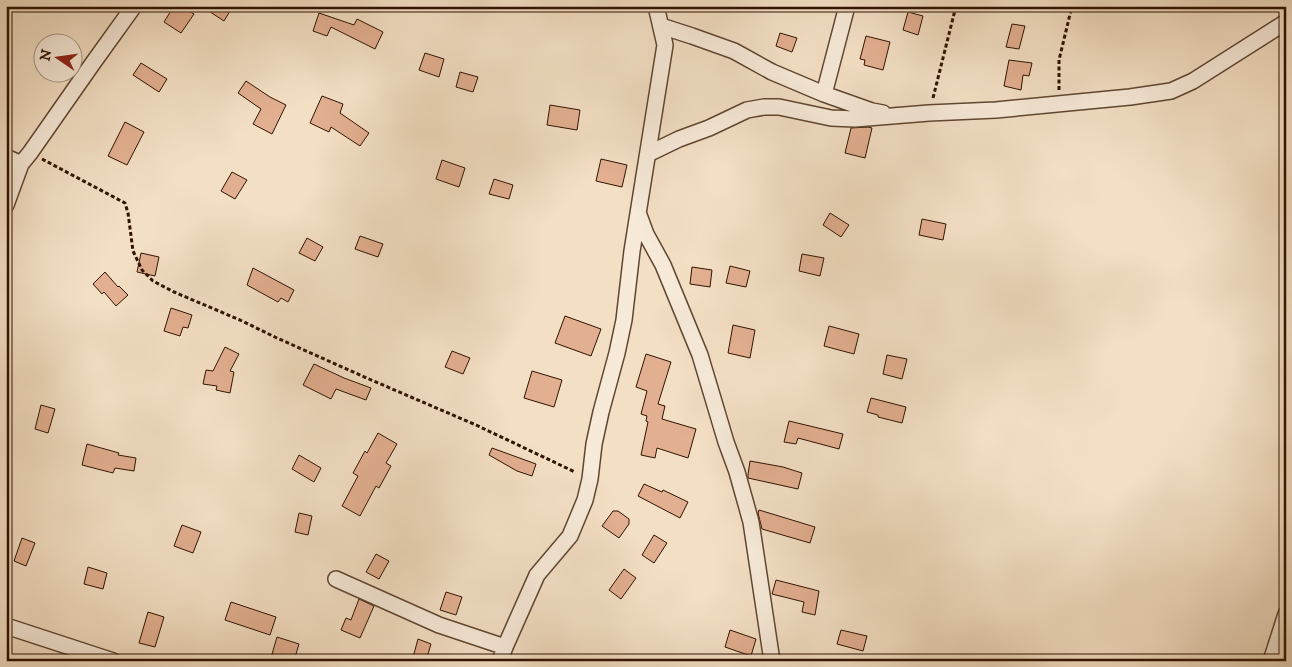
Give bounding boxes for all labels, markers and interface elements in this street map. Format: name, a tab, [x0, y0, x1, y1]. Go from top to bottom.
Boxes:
north arrow	[32, 32, 82, 82]
text: N	[36, 47, 56, 63]

